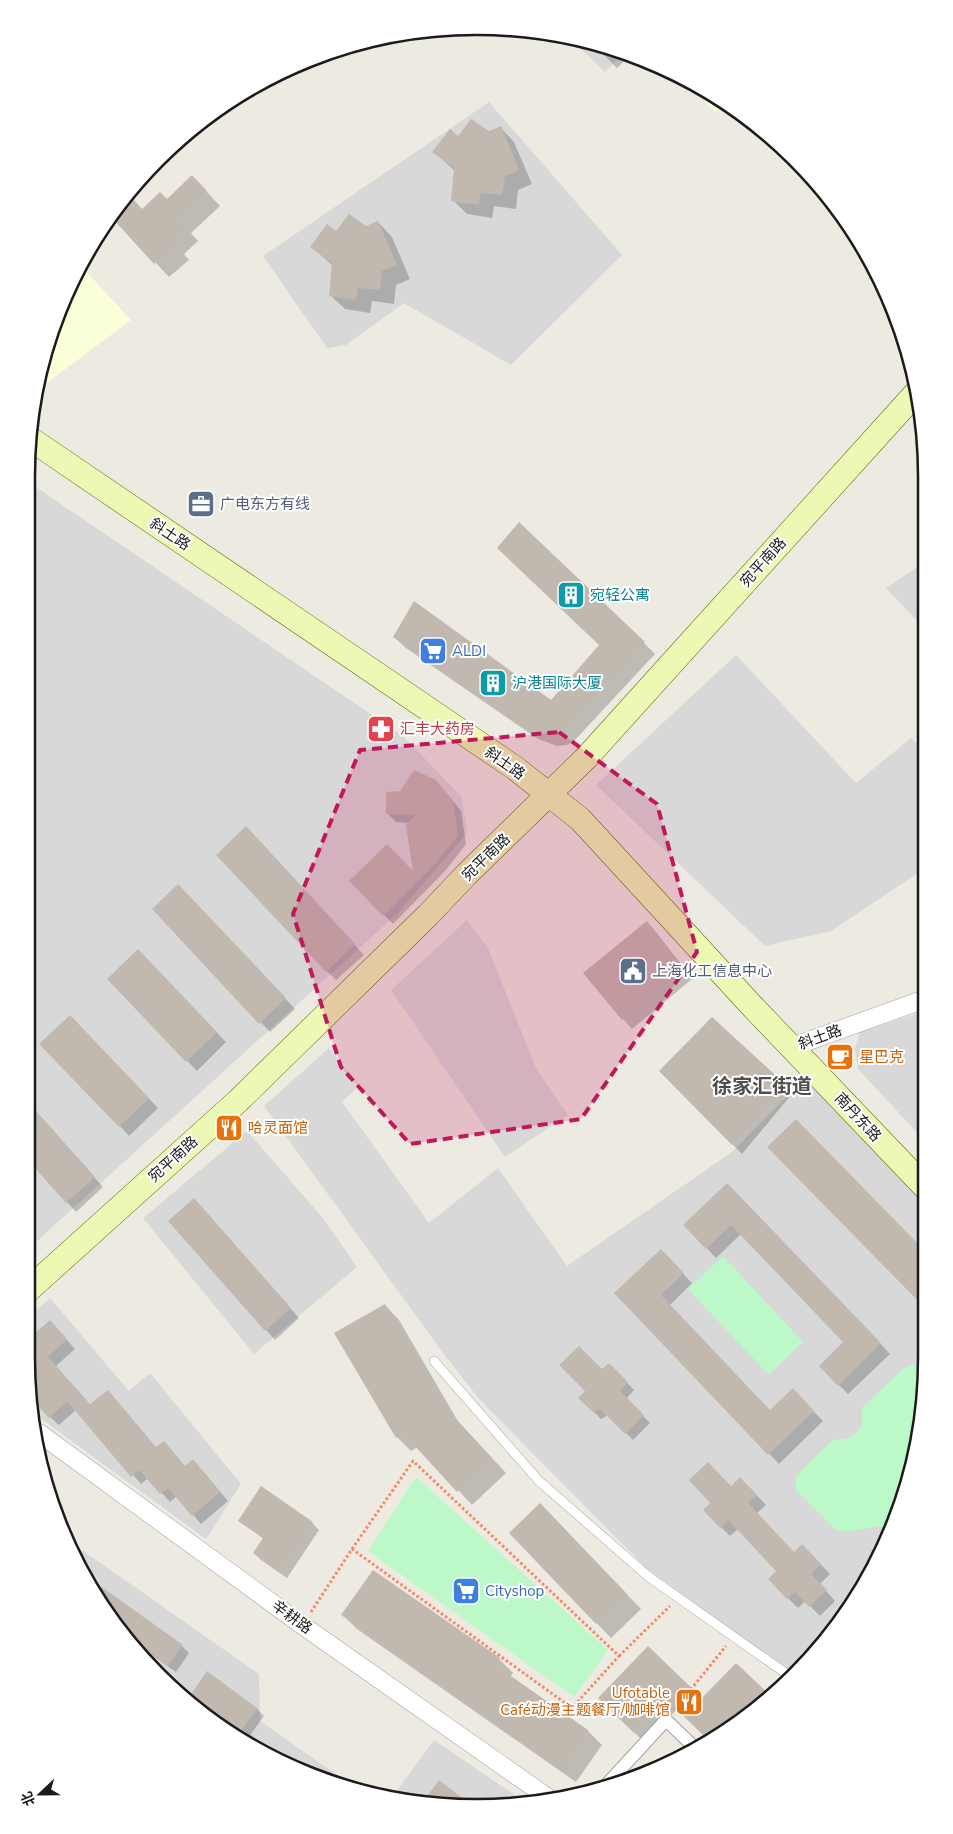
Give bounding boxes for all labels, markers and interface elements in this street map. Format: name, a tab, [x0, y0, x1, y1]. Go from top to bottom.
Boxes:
office icon: 广电东方有线	[186, 489, 216, 519]
place label: 广电东方有线	[220, 494, 310, 514]
street label: 斜土路	[146, 513, 194, 555]
street label: 宛平南路	[735, 533, 791, 591]
building icon: 宛轻公寓	[556, 580, 586, 610]
place label: 宛轻公寓	[590, 585, 650, 605]
supermarket icon: ALDI	[418, 636, 448, 666]
place label: ALDI	[452, 641, 486, 661]
building icon: 沪港国际大厦	[478, 668, 508, 698]
place label: 沪港国际大厦	[512, 673, 602, 693]
pharmacy icon: 汇丰大药房	[366, 714, 396, 744]
place label: 汇丰大药房	[400, 719, 475, 739]
street label: 斜土路	[481, 742, 529, 784]
street label: 宛平南路	[457, 829, 515, 885]
public building icon: 上海化工信息中心	[618, 956, 648, 986]
place label: 上海化工信息中心	[652, 961, 772, 981]
street label: 斜土路	[795, 1020, 845, 1054]
cafe icon: 星巴克	[825, 1042, 855, 1072]
place label: 星巴克	[859, 1047, 904, 1067]
district label: 徐家汇街道	[712, 1073, 812, 1100]
street label: 南丹东路	[830, 1088, 886, 1146]
restaurant icon: 哈灵面馆	[214, 1113, 244, 1143]
place label: 哈灵面馆	[248, 1118, 308, 1138]
street label: 宛平南路	[144, 1131, 202, 1187]
supermarket icon: Cityshop	[451, 1576, 481, 1606]
place label: Cityshop	[485, 1581, 545, 1601]
street label: 辛耕路	[268, 1596, 316, 1638]
place label: Ufotable Café动漫主题餐厅/咖啡馆	[500, 1683, 670, 1720]
restaurant icon: Ufotable Café动漫主题餐厅/咖啡馆	[674, 1687, 704, 1717]
north arrow	[15, 1769, 65, 1819]
text: 北	[17, 1789, 40, 1809]

